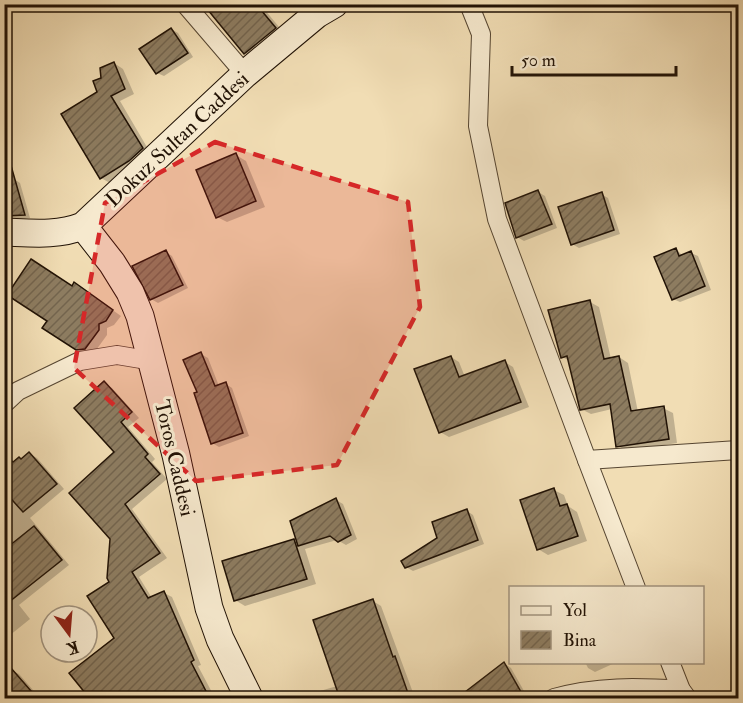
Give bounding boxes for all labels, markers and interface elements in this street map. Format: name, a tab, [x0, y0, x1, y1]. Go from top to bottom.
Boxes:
scale bar	[512, 39, 676, 77]
text: 50 m	[521, 49, 556, 72]
street label: Dokuz Sultan Caddesi	[100, 65, 255, 213]
street label: Toros Caddesi	[148, 397, 201, 519]
legend	[509, 586, 704, 664]
text: Yol	[563, 599, 587, 622]
north arrow	[39, 604, 99, 664]
text: Bina	[563, 629, 597, 652]
text: K	[64, 636, 81, 659]

